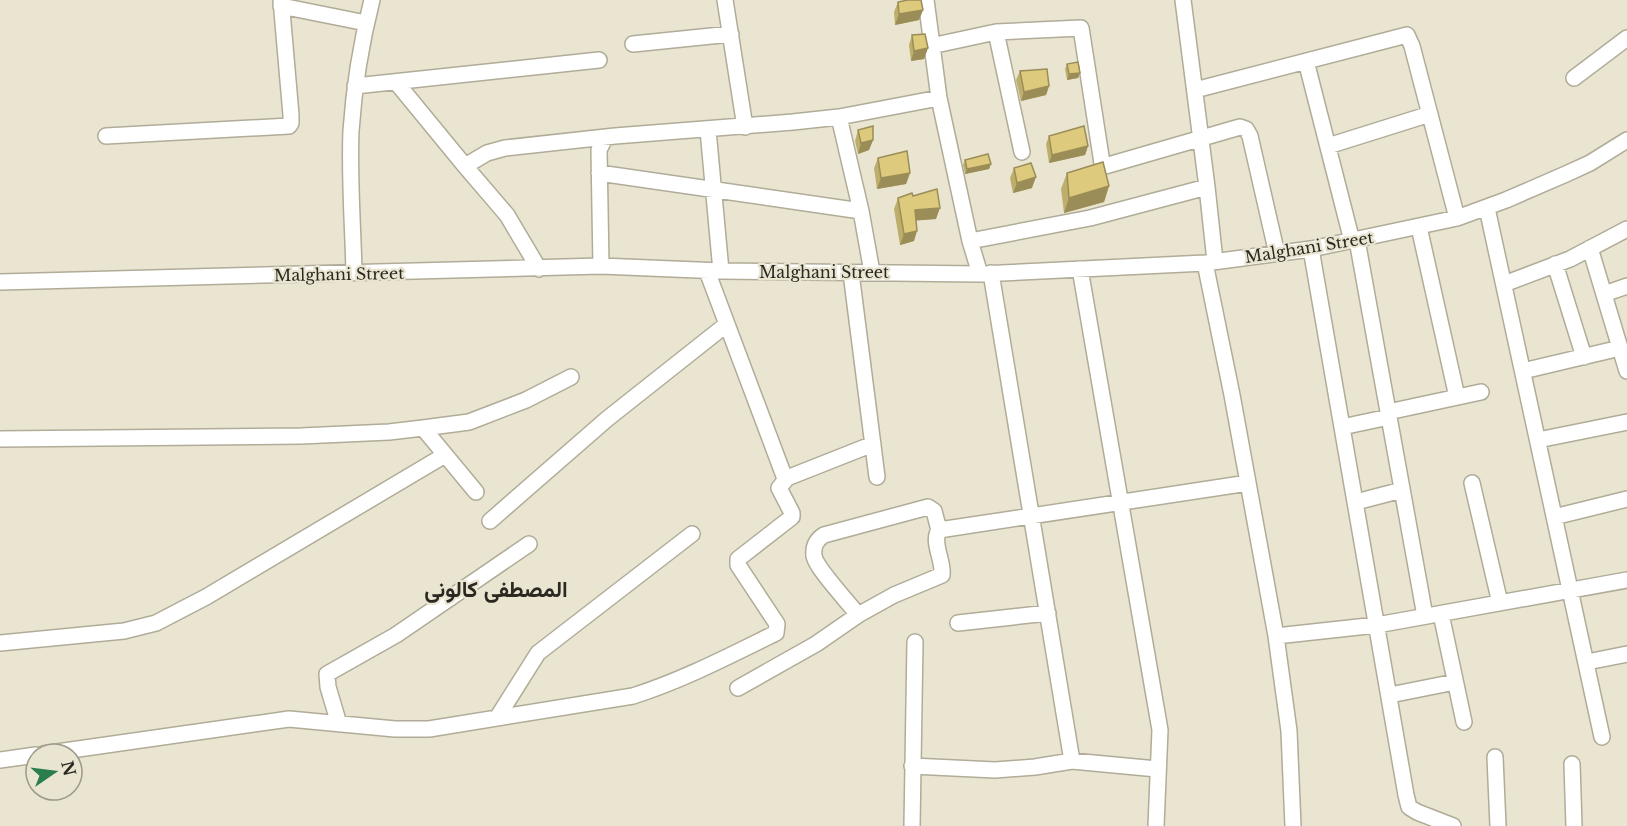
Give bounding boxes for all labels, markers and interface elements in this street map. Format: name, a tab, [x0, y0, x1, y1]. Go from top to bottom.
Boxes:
street label: Malghani Street	[1243, 227, 1375, 267]
street label: Malghani Street	[759, 262, 889, 282]
street label: Malghani Street	[274, 263, 404, 285]
district label: المصطفی کالونی	[424, 576, 568, 603]
north arrow	[24, 742, 84, 802]
text: N	[57, 759, 80, 778]

